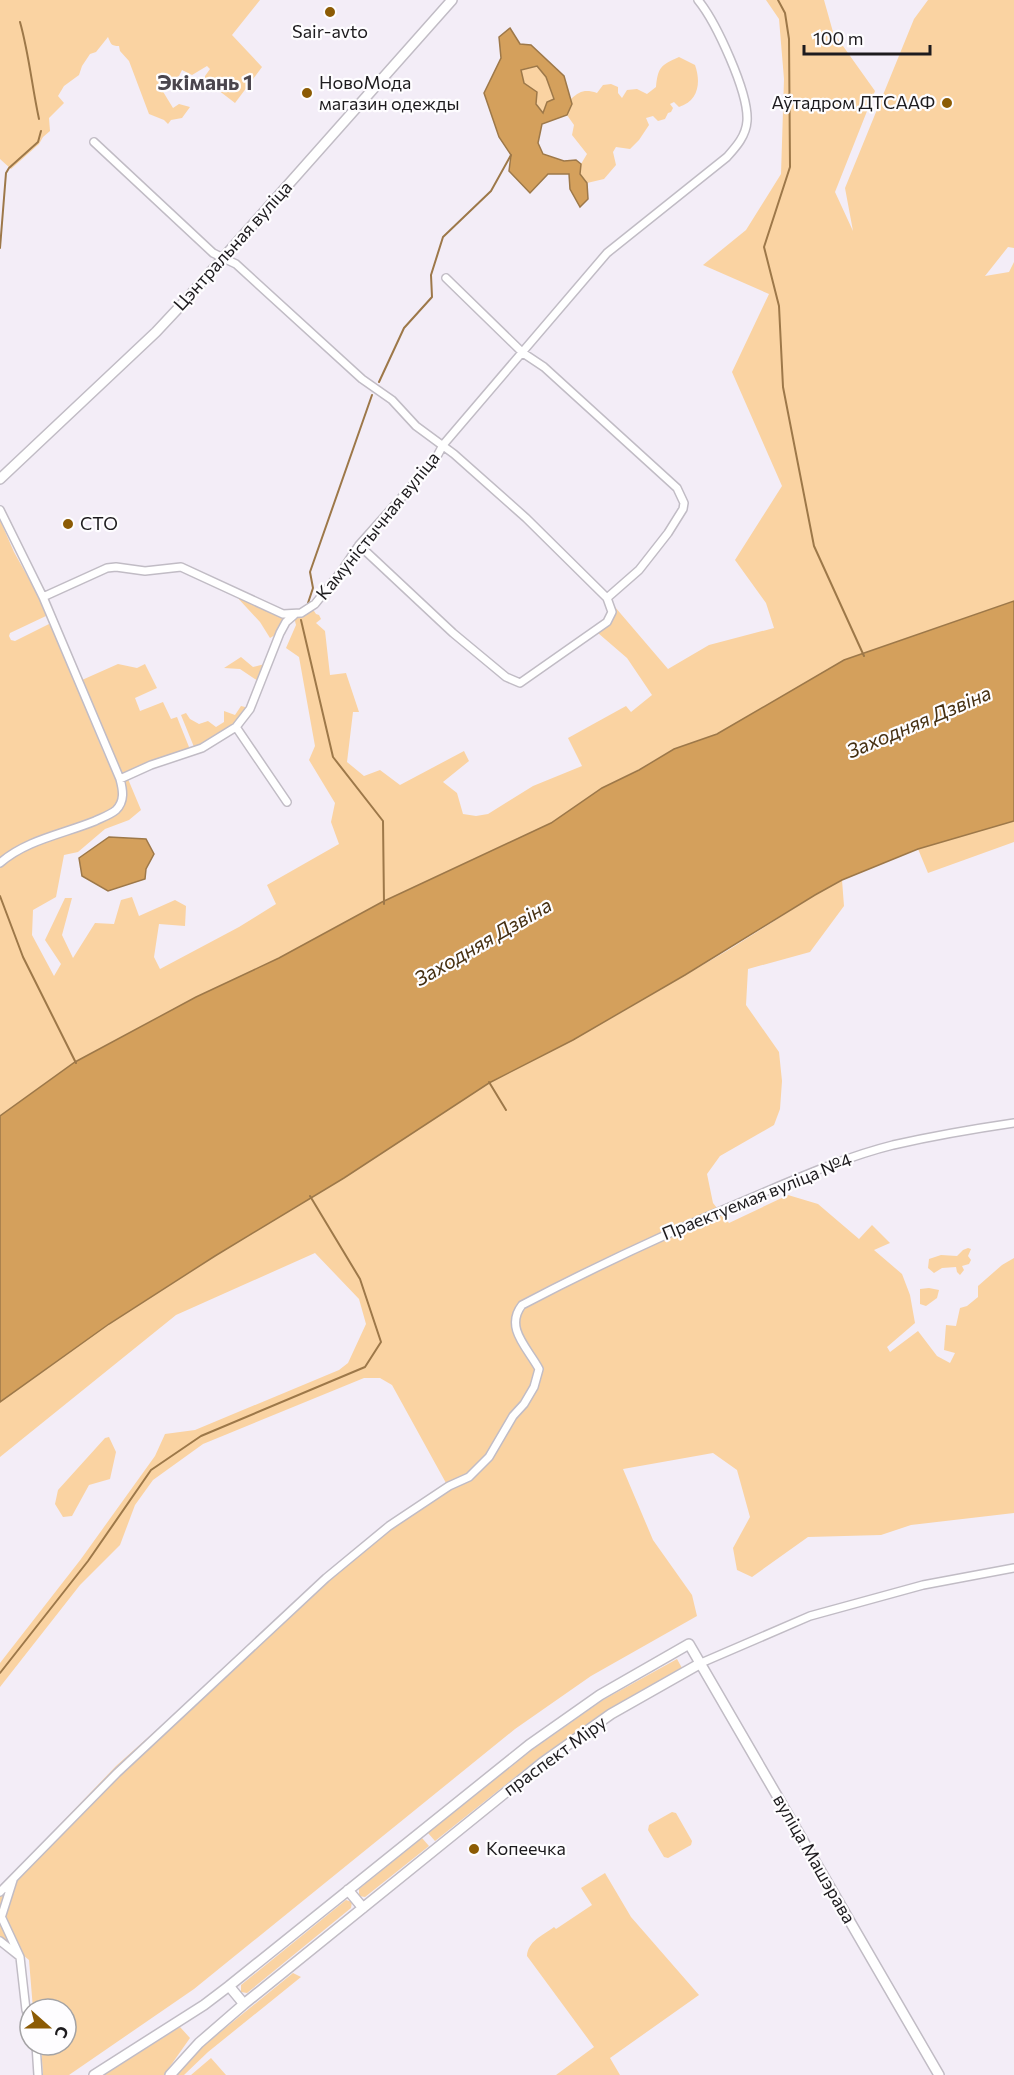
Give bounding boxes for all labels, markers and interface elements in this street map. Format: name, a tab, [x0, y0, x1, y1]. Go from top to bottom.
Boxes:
marker: Sair-avto	[323, 5, 337, 19]
scale bar	[804, 18, 930, 56]
place label: Sair-avto	[292, 20, 368, 42]
text: 100 m	[813, 27, 863, 49]
district label: Экімань 1	[157, 69, 253, 94]
place label: НовоМода магазин одежды	[319, 71, 460, 114]
marker: НовоМода магазин одежды	[300, 86, 314, 100]
place label: Аўтадром ДТСААФ	[771, 91, 935, 113]
marker: Аўтадром ДТСААФ	[940, 96, 954, 110]
street label: Цэнтральная вуліца	[168, 176, 296, 315]
street label: Камуністычная вуліца	[311, 447, 444, 604]
place label: СТО	[80, 512, 118, 534]
marker: СТО	[61, 517, 75, 531]
water label: Заходняя Дзвіна	[843, 680, 994, 762]
water label: Заходняя Дзвіна	[410, 892, 555, 990]
street label: Праектуемая вуліца №4	[658, 1148, 855, 1244]
street label: праспект Міру	[499, 1711, 610, 1800]
street label: вуліца Машэрава	[769, 1790, 861, 1927]
place label: Копеечка	[486, 1837, 566, 1859]
marker: Копеечка	[467, 1842, 481, 1856]
north arrow	[18, 1997, 78, 2057]
text: С	[52, 2024, 73, 2041]

